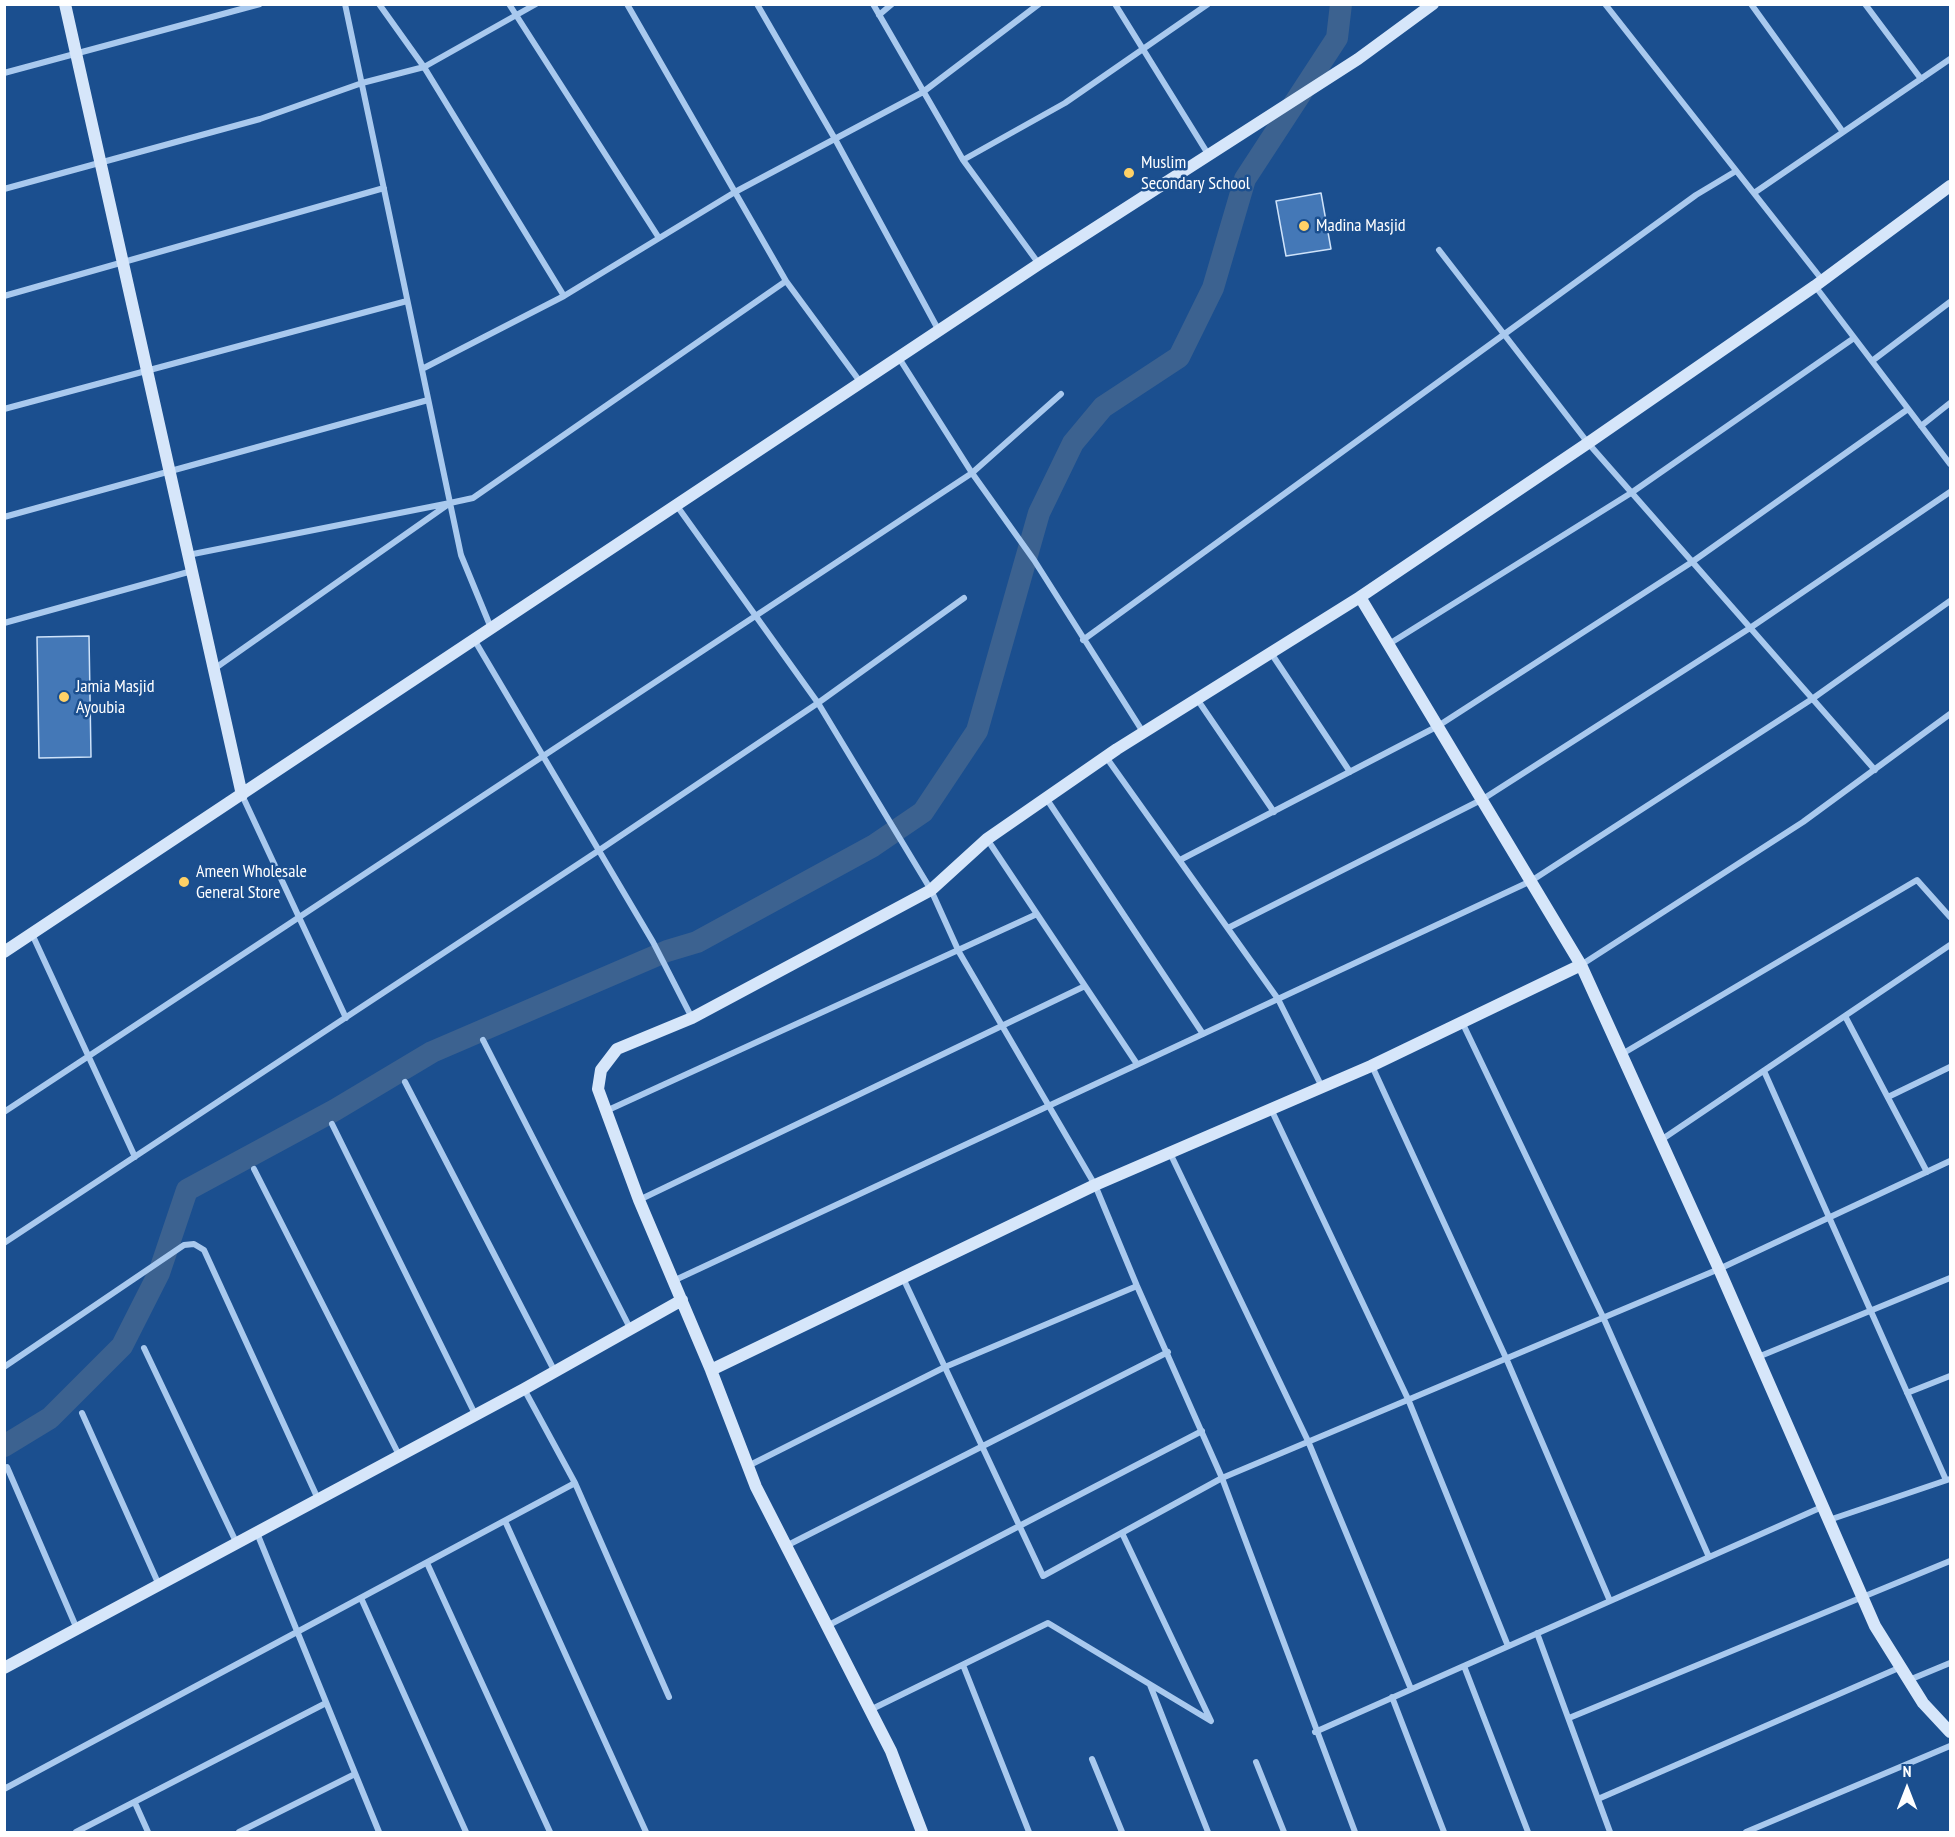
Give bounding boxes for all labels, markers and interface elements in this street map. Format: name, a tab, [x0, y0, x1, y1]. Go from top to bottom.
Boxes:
place label: Muslim Secondary School	[1141, 152, 1250, 195]
marker: Muslim Secondary School	[1122, 166, 1136, 180]
place label: Madina Masjid	[1316, 215, 1406, 237]
marker: Madina Masjid	[1297, 219, 1311, 233]
place label: Jamia Masjid Ayoubia	[76, 676, 154, 718]
marker: Jamia Masjid Ayoubia	[57, 690, 71, 704]
place label: Ameen Wholesale General Store	[196, 861, 307, 904]
marker: Ameen Wholesale General Store	[177, 875, 191, 889]
north arrow	[1877, 1759, 1937, 1819]
text: N	[1903, 1761, 1911, 1781]

